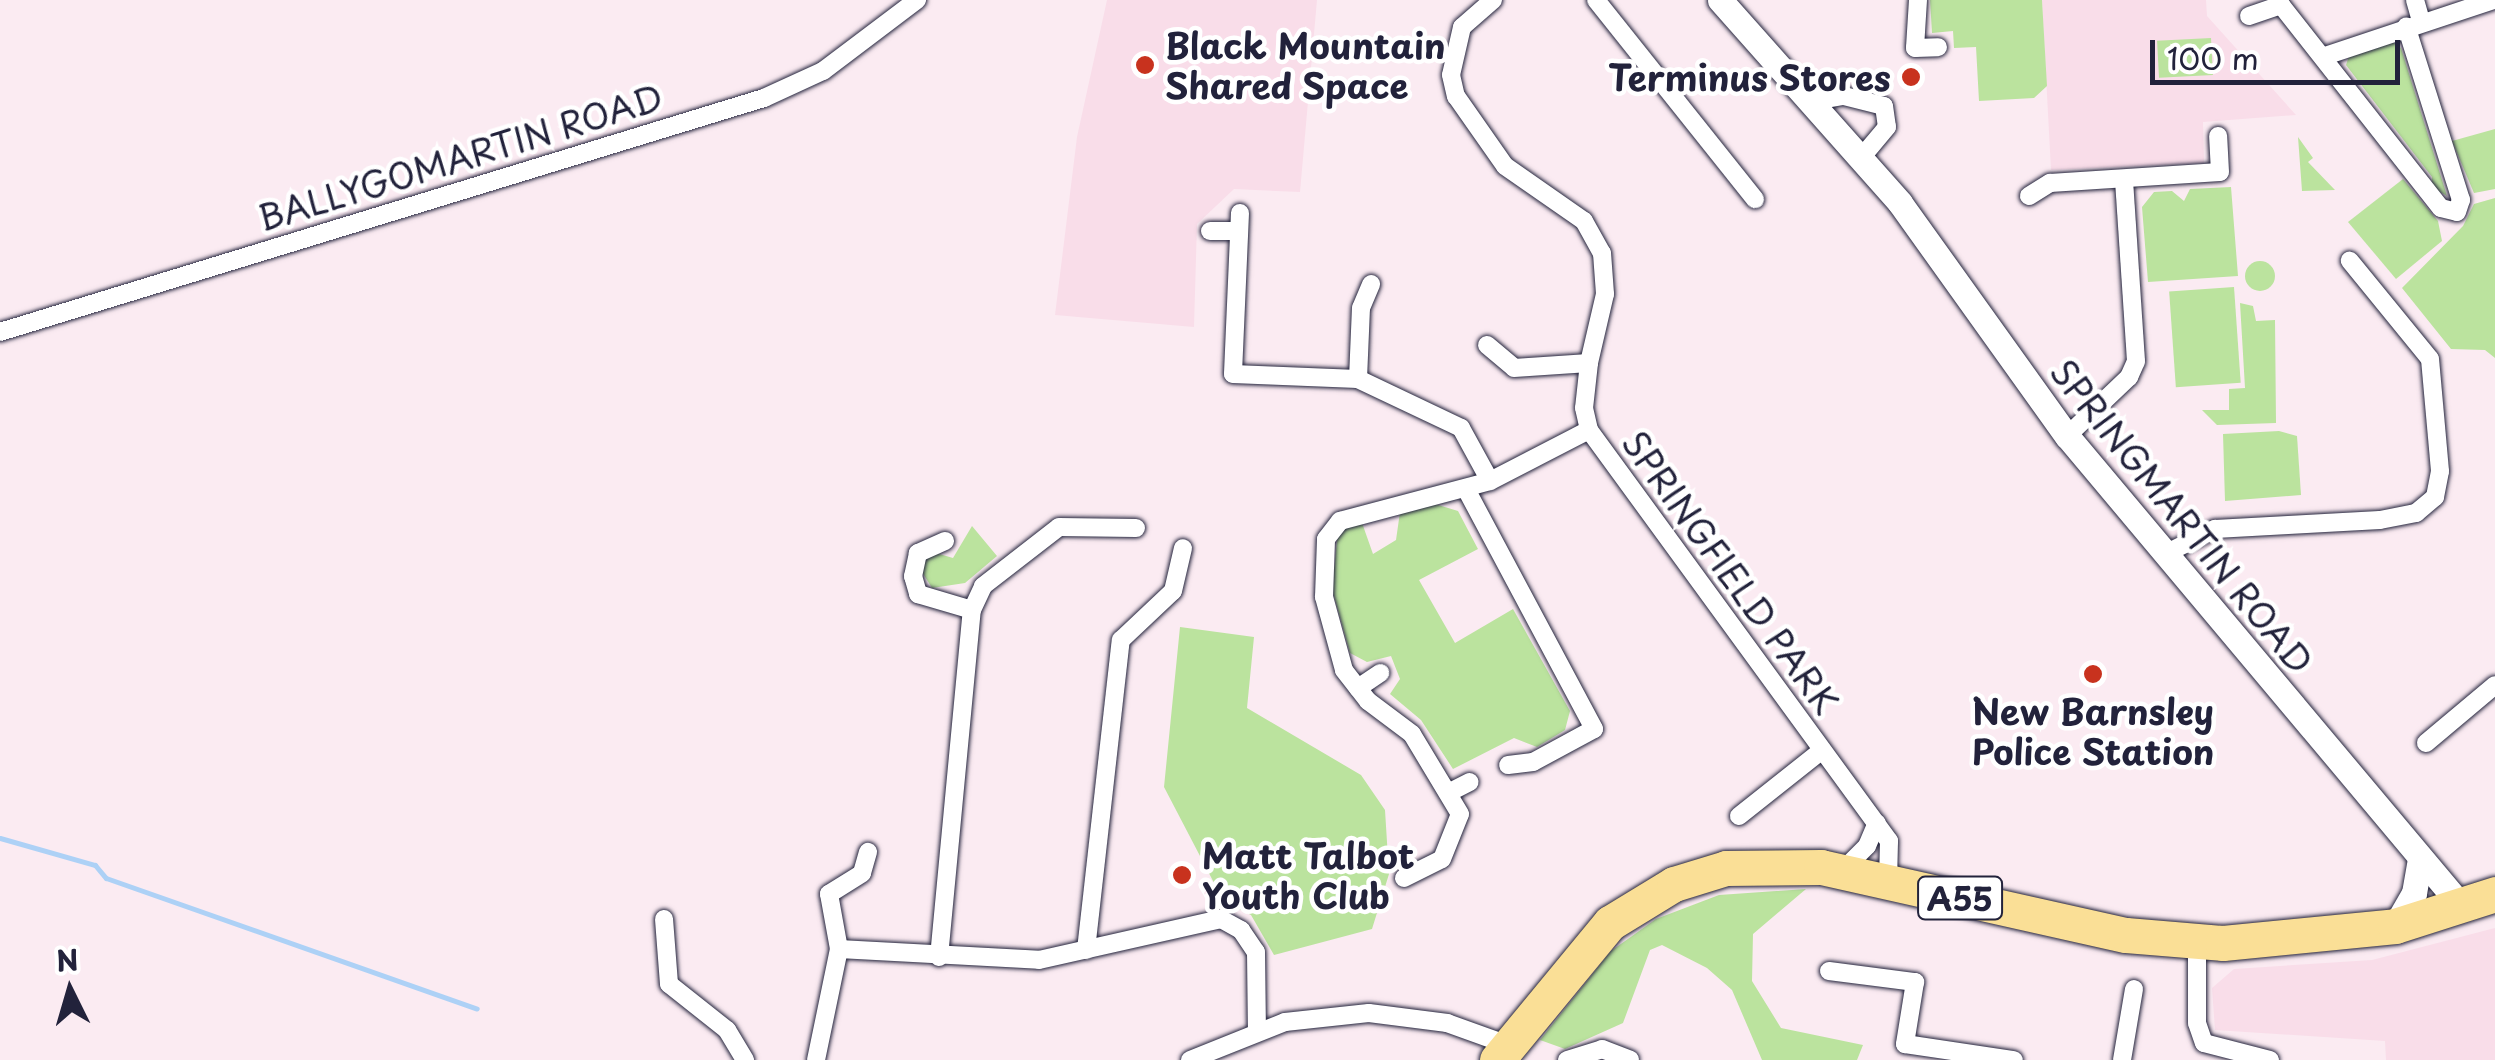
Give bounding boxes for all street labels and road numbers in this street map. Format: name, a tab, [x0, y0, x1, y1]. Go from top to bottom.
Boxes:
street label: BALLYGOMARTIN ROAD	[251, 75, 669, 239]
street label: SPRINGMARTIN ROAD	[2042, 349, 2322, 683]
street label: SPRINGFIELD PARK	[1614, 422, 1848, 722]
road number: A55	[1915, 871, 2005, 925]

